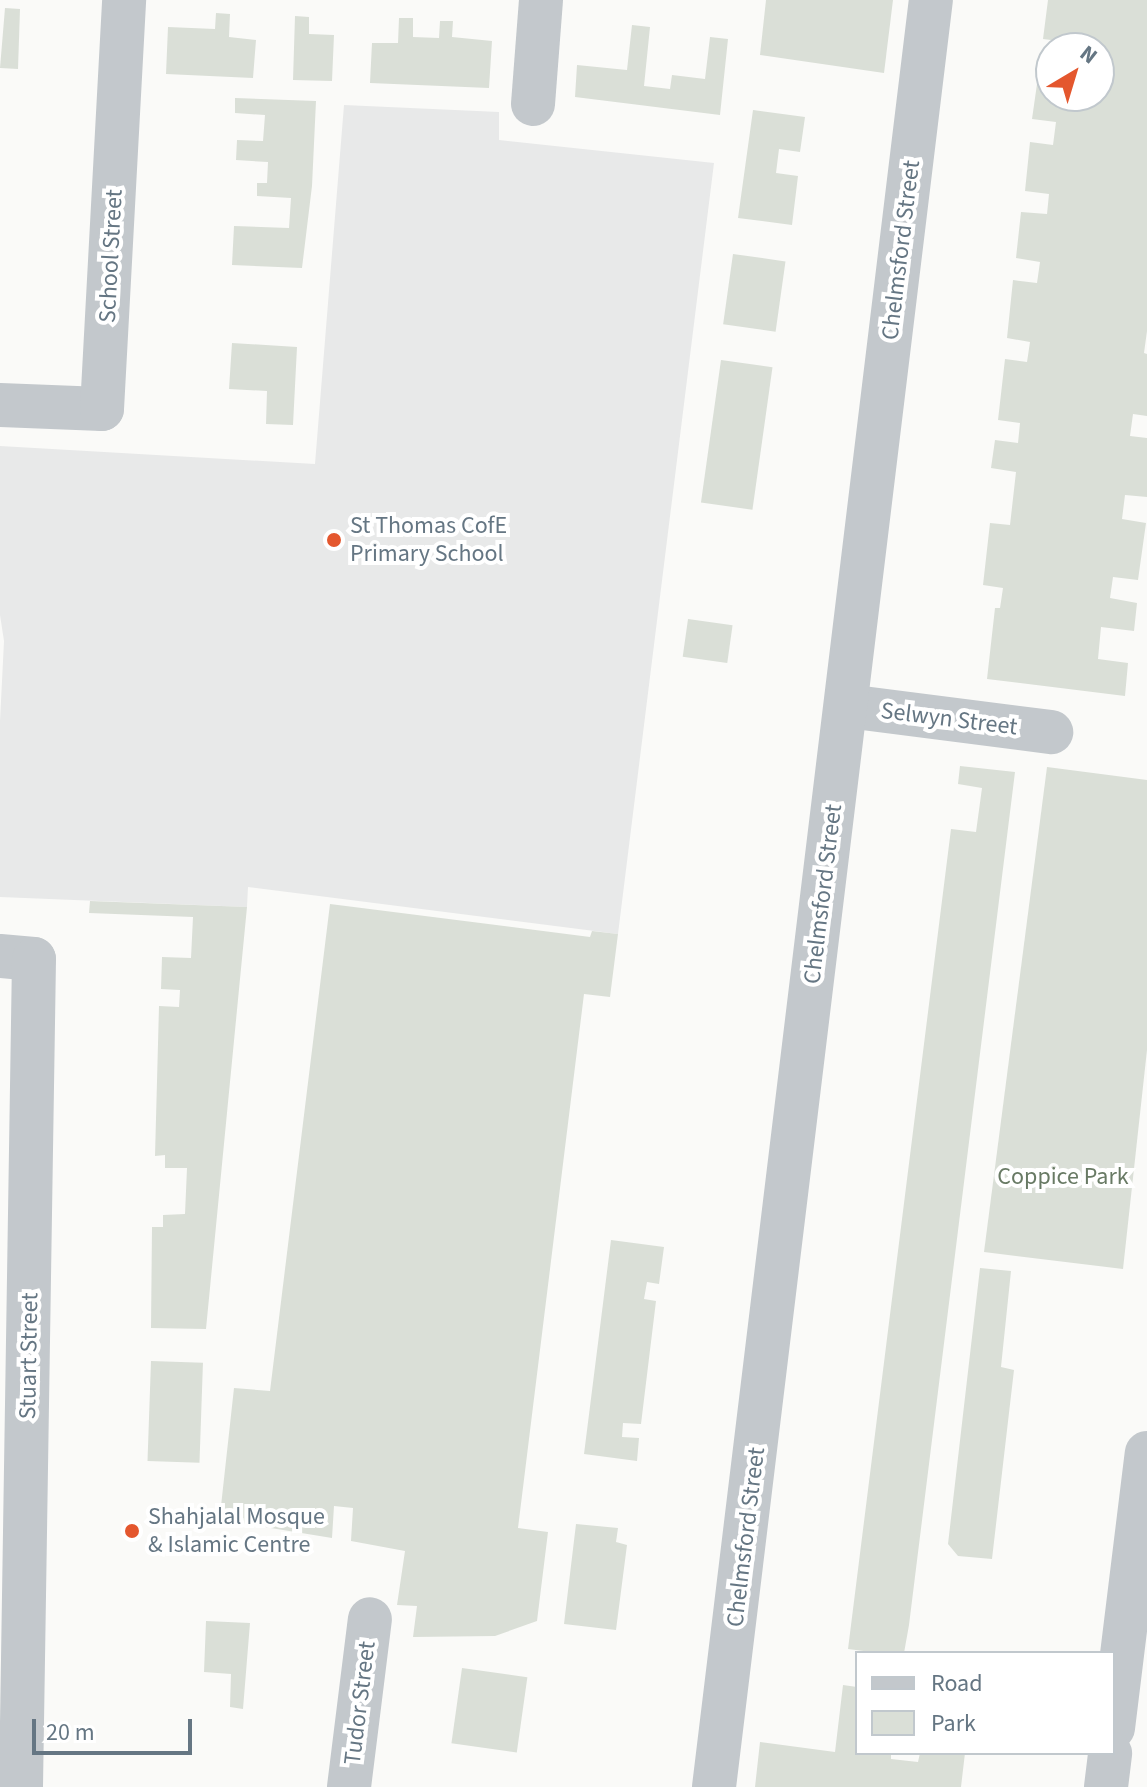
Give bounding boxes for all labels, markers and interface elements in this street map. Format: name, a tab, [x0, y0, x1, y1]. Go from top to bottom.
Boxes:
north arrow	[1035, 32, 1115, 112]
text: N	[1073, 38, 1104, 72]
street label: Chelmsford Street	[876, 158, 926, 342]
street label: School Street	[93, 188, 129, 324]
place label: St Thomas CofE Primary School	[350, 512, 507, 568]
marker: St Thomas CofE Primary School	[325, 531, 343, 549]
street label: Selwyn Street	[879, 696, 1019, 742]
street label: Chelmsford Street	[798, 802, 848, 986]
park label: Coppice Park	[997, 1163, 1129, 1191]
street label: Stuart Street	[13, 1292, 45, 1420]
street label: Chelmsford Street	[721, 1445, 771, 1629]
place label: Shahjalal Mosque & Islamic Centre	[148, 1503, 325, 1559]
marker: Shahjalal Mosque & Islamic Centre	[123, 1522, 141, 1540]
street label: Tudor Street	[338, 1640, 382, 1766]
legend	[855, 1651, 1115, 1755]
text: Road	[931, 1666, 983, 1701]
scale bar	[36, 1703, 196, 1753]
text: Park	[931, 1706, 976, 1741]
text: 20 m	[46, 1715, 95, 1750]

